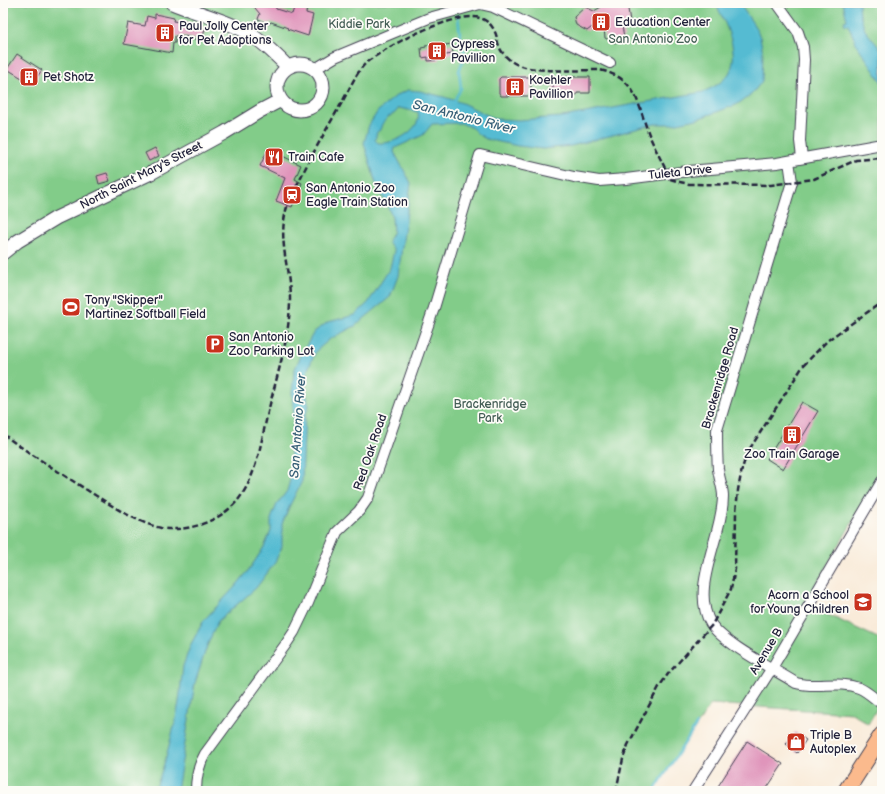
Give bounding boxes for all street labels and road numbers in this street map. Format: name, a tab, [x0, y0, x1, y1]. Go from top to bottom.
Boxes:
street label: North Saint Mary's Street	[77, 138, 205, 213]
street label: Tuleta Drive	[647, 162, 713, 183]
street label: Brackenridge Road	[699, 325, 742, 431]
street label: Red Oak Road	[350, 412, 391, 492]
street label: Avenue B	[747, 625, 786, 677]

